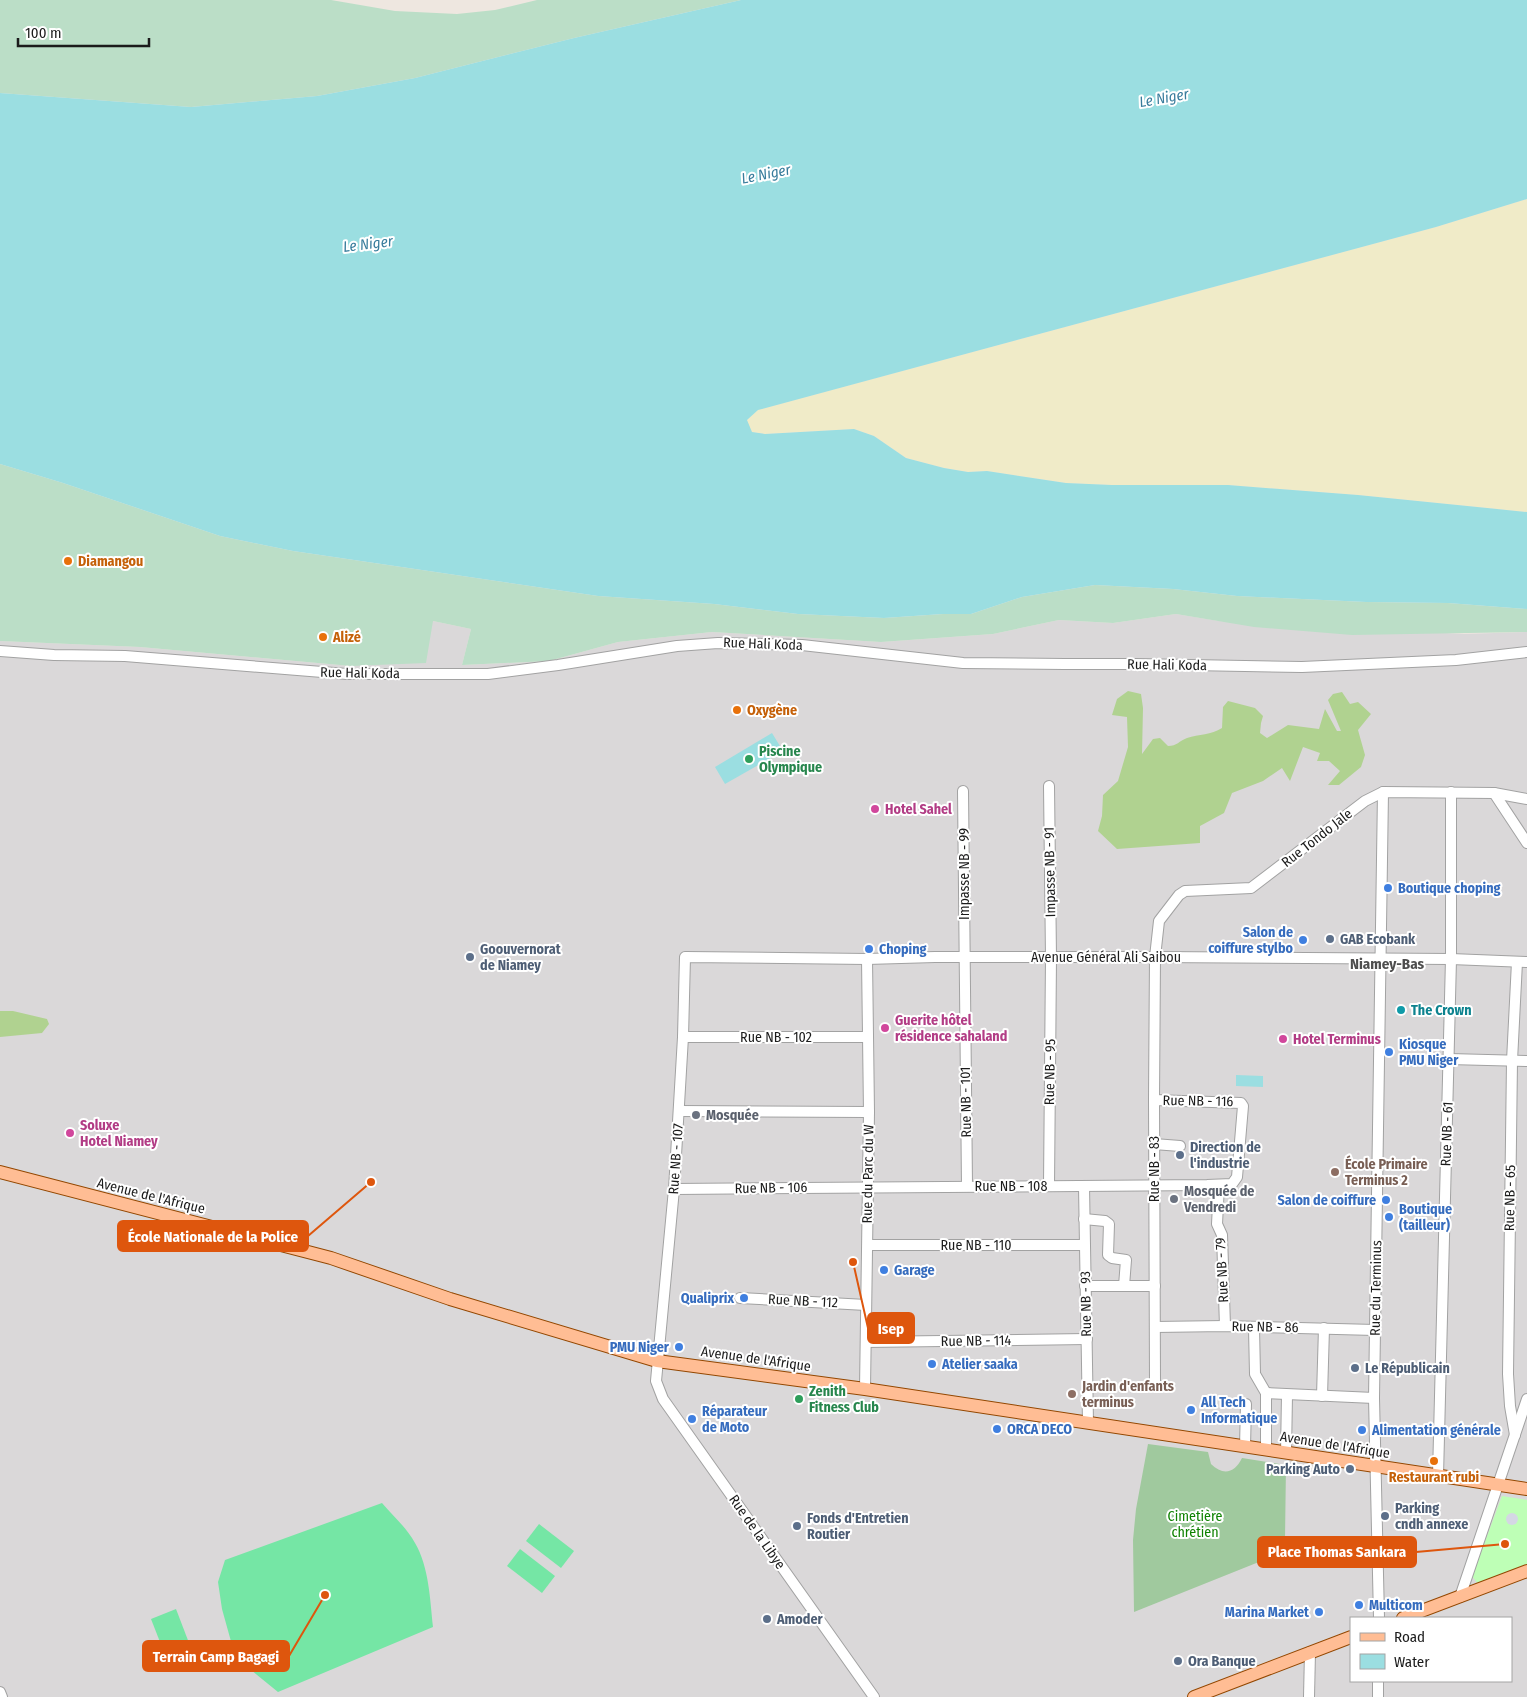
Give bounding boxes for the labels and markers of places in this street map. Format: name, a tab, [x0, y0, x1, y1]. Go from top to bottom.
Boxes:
place label: Diamangou	[78, 553, 143, 570]
marker: Diamangou	[62, 555, 74, 567]
place label: Alizé	[332, 629, 361, 646]
marker: Alizé	[317, 631, 329, 643]
place label: Oxygène	[747, 702, 797, 719]
marker: Oxygène	[731, 704, 743, 716]
place label: Piscine Olympique	[759, 743, 822, 776]
marker: Piscine Olympique	[743, 753, 755, 765]
place label: Hotel Sahel	[885, 801, 952, 818]
marker: Hotel Sahel	[869, 803, 881, 815]
place label: Boutique choping	[1398, 880, 1501, 897]
marker: Boutique choping	[1382, 882, 1394, 894]
place label: Salon de coiffure stylbo	[1208, 924, 1294, 957]
place label: GAB Ecobank	[1340, 931, 1416, 948]
marker: GAB Ecobank	[1324, 933, 1336, 945]
marker: Salon de coiffure stylbo	[1297, 934, 1309, 946]
place label: Goouvernorat de Niamey	[480, 941, 562, 974]
place label: Choping	[879, 941, 927, 958]
marker: Choping	[863, 943, 875, 955]
marker: Goouvernorat de Niamey	[464, 951, 476, 963]
place label: The Crown	[1411, 1002, 1472, 1019]
marker: The Crown	[1395, 1004, 1407, 1016]
place label: Guerite hôtel résidence sahaland	[895, 1012, 1007, 1045]
marker: Guerite hôtel résidence sahaland	[879, 1022, 891, 1034]
place label: Hotel Terminus	[1293, 1031, 1381, 1048]
marker: Hotel Terminus	[1277, 1033, 1289, 1045]
place label: Kiosque PMU Niger	[1399, 1036, 1459, 1069]
marker: Kiosque PMU Niger	[1383, 1046, 1395, 1058]
place label: Mosquée	[706, 1107, 759, 1124]
marker: Mosquée	[690, 1109, 702, 1121]
place label: Soluxe Hotel Niamey	[80, 1117, 158, 1150]
marker: Soluxe Hotel Niamey	[64, 1127, 76, 1139]
place label: Direction de l'industrie	[1190, 1139, 1261, 1172]
marker: Direction de l'industrie	[1174, 1149, 1186, 1161]
place label: École Primaire Terminus 2	[1345, 1155, 1428, 1189]
marker: École Primaire Terminus 2	[1329, 1166, 1341, 1178]
place label: Mosquée de Vendredi	[1183, 1183, 1254, 1216]
place label: Salon de coiffure	[1278, 1192, 1376, 1209]
marker: Mosquée de Vendredi	[1168, 1193, 1180, 1205]
marker: Salon de coiffure	[1380, 1194, 1392, 1206]
place label: Boutique (tailleur)	[1399, 1201, 1452, 1234]
marker: Boutique (tailleur)	[1383, 1211, 1395, 1223]
callout: École Nationale de la Police	[118, 1221, 308, 1251]
place label: Garage	[894, 1262, 935, 1279]
marker: Garage	[878, 1264, 890, 1276]
place label: Qualiprix	[681, 1290, 734, 1307]
marker: Qualiprix	[738, 1292, 750, 1304]
callout: Isep	[868, 1313, 914, 1343]
place label: PMU Niger	[610, 1339, 670, 1356]
marker: PMU Niger	[673, 1341, 685, 1353]
place label: Atelier saaka	[941, 1356, 1018, 1373]
marker: Atelier saaka	[926, 1358, 938, 1370]
place label: Le Républicain	[1365, 1360, 1450, 1377]
marker: Le Républicain	[1349, 1362, 1361, 1374]
place label: Jardin d'enfants terminus	[1081, 1378, 1174, 1411]
place label: Zenith Fitness Club	[809, 1383, 879, 1416]
marker: Jardin d'enfants terminus	[1066, 1388, 1078, 1400]
marker: Zenith Fitness Club	[793, 1393, 805, 1405]
place label: All Tech Informatique	[1200, 1394, 1277, 1427]
place label: Réparateur de Moto	[702, 1403, 768, 1436]
marker: All Tech Informatique	[1185, 1404, 1197, 1416]
marker: Réparateur de Moto	[686, 1413, 698, 1425]
place label: ORCA DECO	[1007, 1421, 1072, 1438]
place label: Alimentation générale	[1371, 1422, 1501, 1439]
marker: ORCA DECO	[991, 1423, 1003, 1435]
marker: Alimentation générale	[1356, 1424, 1368, 1436]
marker: Restaurant rubi	[1428, 1455, 1440, 1467]
place label: Parking Auto	[1266, 1461, 1341, 1478]
marker: Parking Auto	[1344, 1463, 1356, 1475]
place label: Restaurant rubi	[1389, 1469, 1480, 1486]
place label: Parking cndh annexe	[1395, 1500, 1468, 1533]
place label: Fonds d'Entretien Routier	[807, 1510, 909, 1543]
marker: Parking cndh annexe	[1379, 1510, 1391, 1522]
marker: Fonds d'Entretien Routier	[791, 1520, 803, 1532]
callout: Place Thomas Sankara	[1258, 1537, 1416, 1567]
place label: Multicom	[1369, 1597, 1423, 1614]
marker: Multicom	[1353, 1599, 1365, 1611]
place label: Marina Market	[1225, 1604, 1310, 1621]
marker: Marina Market	[1313, 1606, 1325, 1618]
place label: Amoder	[776, 1611, 823, 1628]
marker: Amoder	[761, 1613, 773, 1625]
callout: Terrain Camp Bagagi	[143, 1641, 289, 1671]
place label: Ora Banque	[1188, 1653, 1256, 1670]
marker: Ora Banque	[1172, 1655, 1184, 1667]

